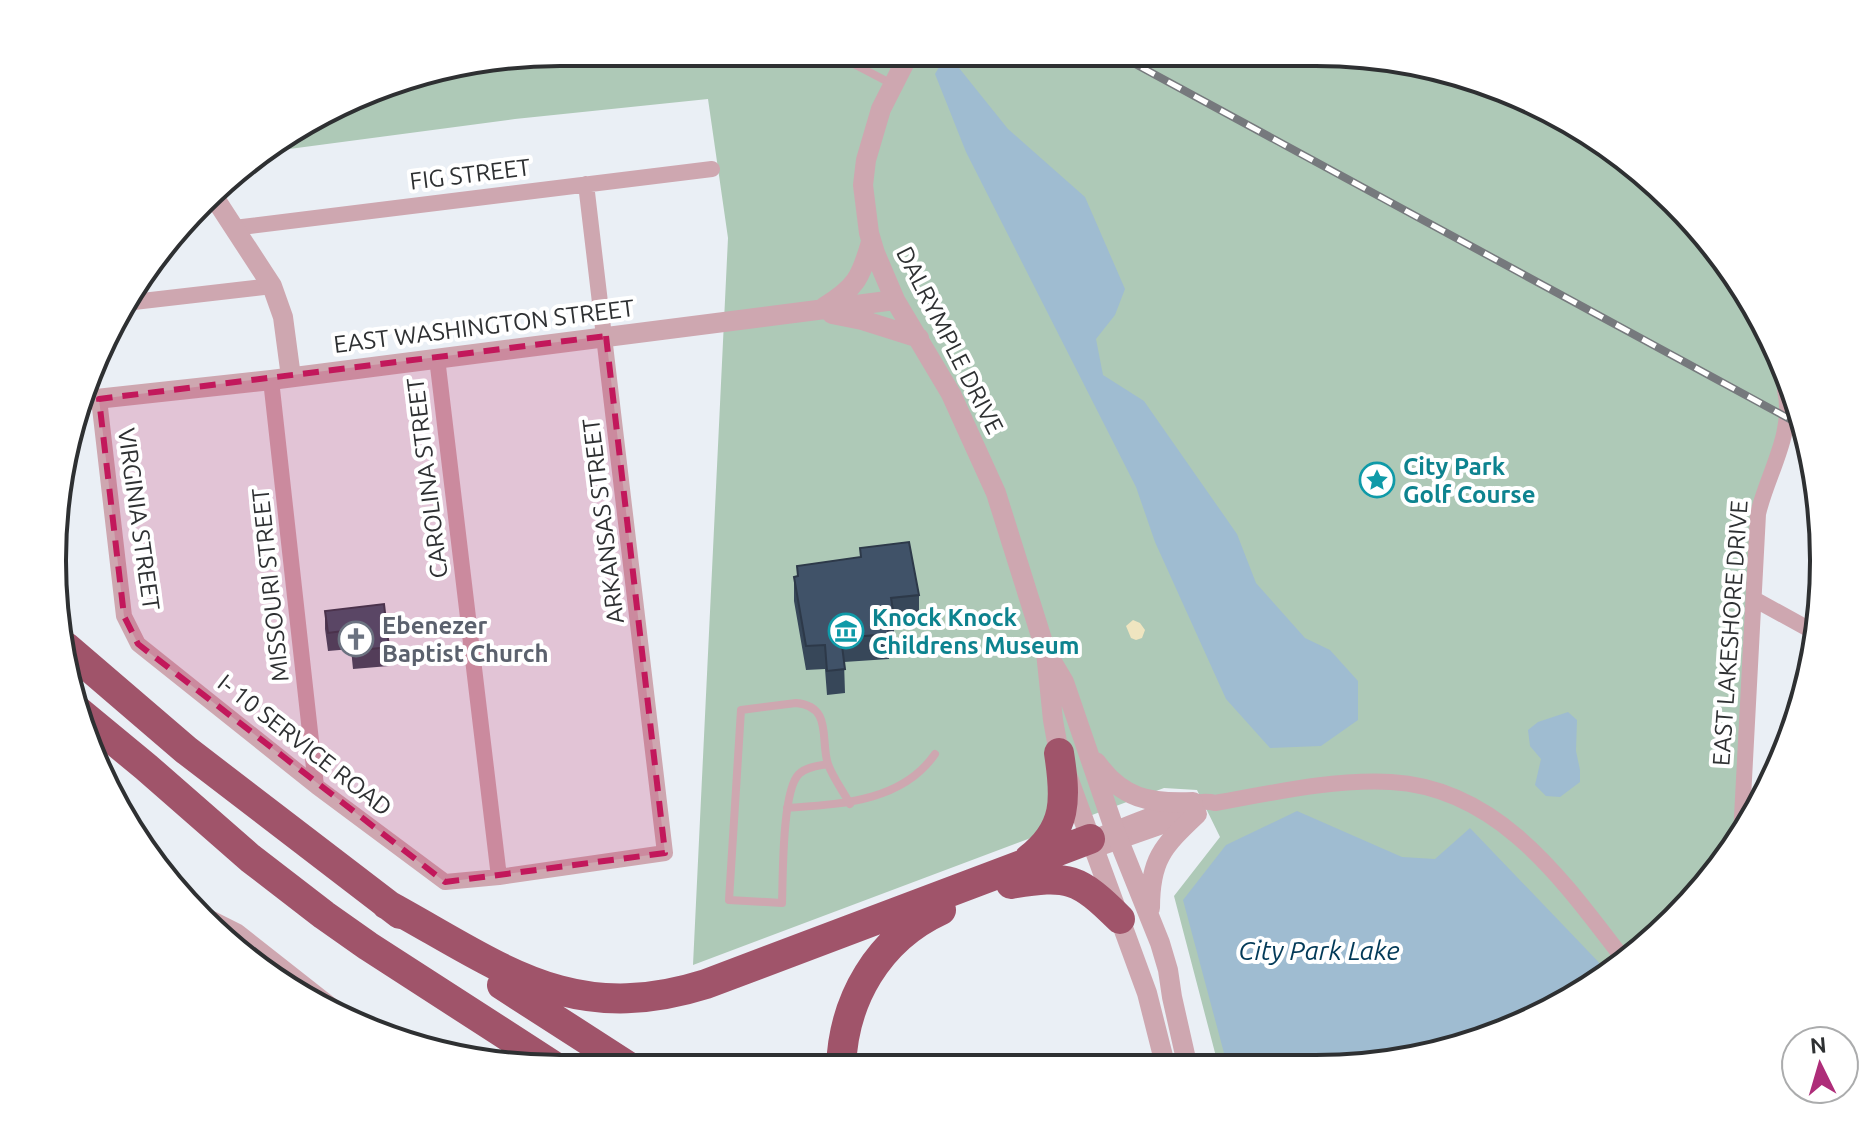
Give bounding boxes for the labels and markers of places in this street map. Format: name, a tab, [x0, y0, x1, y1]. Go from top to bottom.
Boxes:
place label: City Park Golf Course	[1403, 453, 1536, 508]
place icon: City Park Golf Course	[1358, 461, 1396, 499]
place label: Knock Knock Childrens Museum	[872, 604, 1080, 659]
place label: Ebenezer Baptist Church	[382, 612, 549, 667]
museum icon: Knock Knock Childrens Museum	[827, 612, 865, 650]
church icon: Ebenezer Baptist Church	[337, 620, 375, 658]

